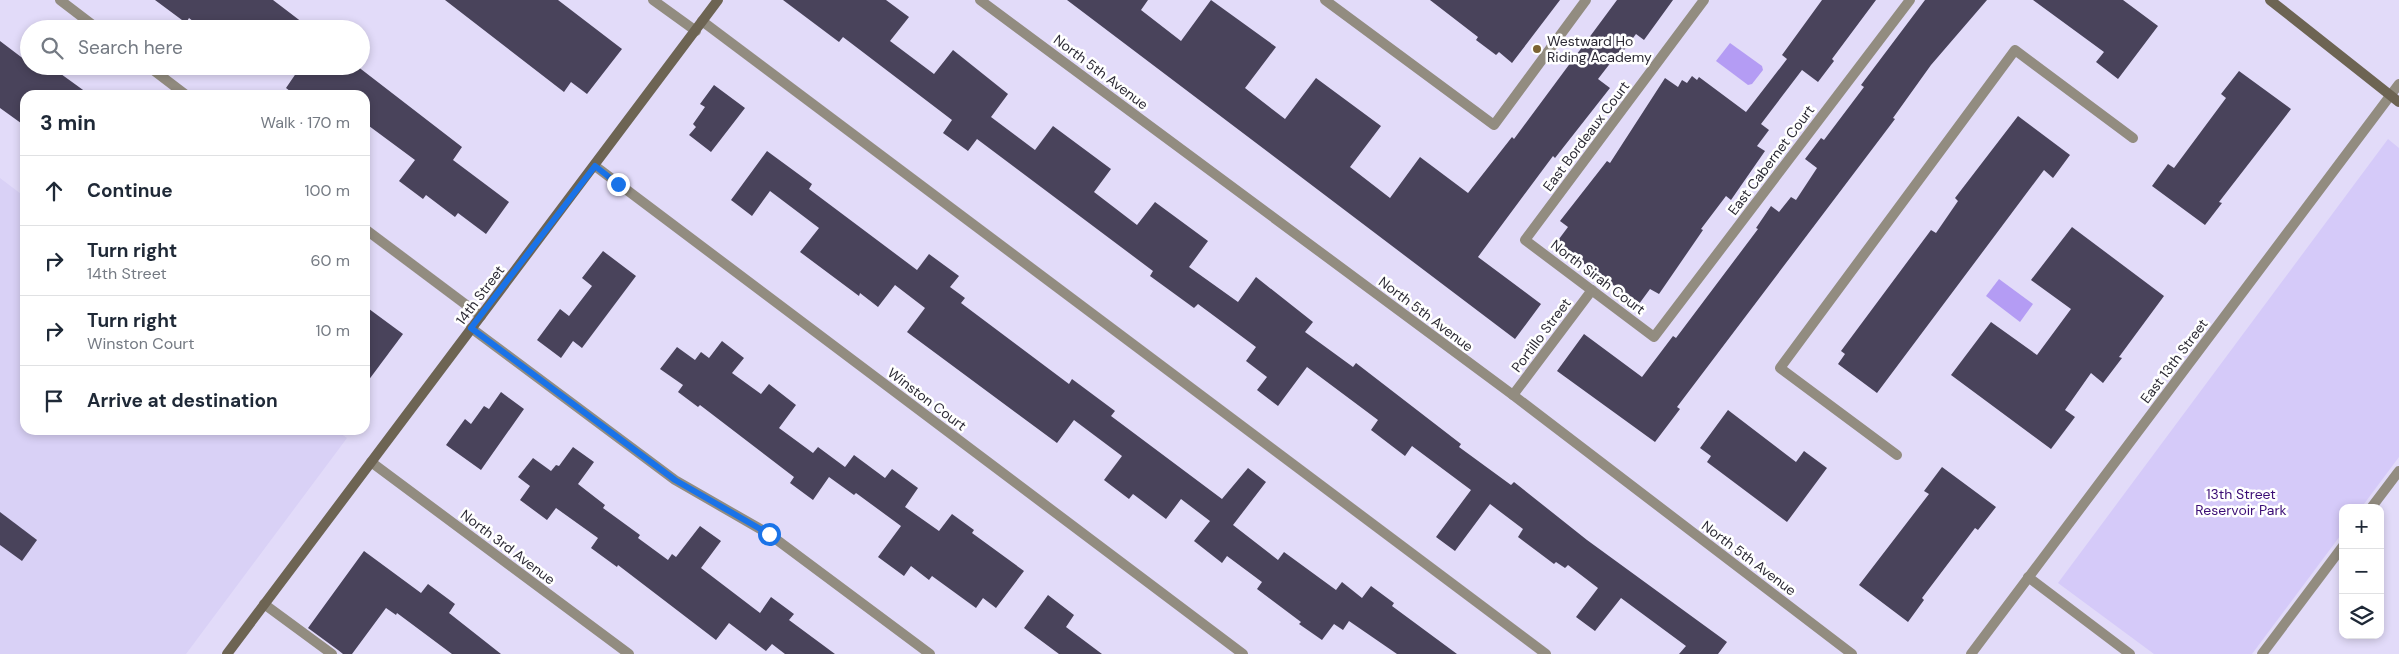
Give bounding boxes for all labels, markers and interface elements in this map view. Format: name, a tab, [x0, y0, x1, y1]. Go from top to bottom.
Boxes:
search box	[20, 20, 370, 75]
street label: North 5th Avenue	[1050, 31, 1152, 113]
place label: Westward Ho Riding Academy	[1547, 32, 1652, 66]
icon: search	[38, 34, 66, 62]
text: Search here	[78, 35, 183, 60]
marker: Westward Ho Riding Academy	[1531, 43, 1543, 55]
street label: East Bordeaux Court	[1539, 77, 1633, 195]
street label: East Cabernet Court	[1724, 101, 1818, 219]
text: 3 min	[40, 109, 96, 137]
text: Walk · 170 m	[261, 112, 350, 133]
route end	[607, 173, 630, 196]
icon: ahead	[40, 177, 68, 205]
text: Continue	[87, 178, 173, 203]
text: 100 m	[305, 180, 350, 201]
street label: North Sirah Court	[1547, 236, 1649, 318]
text: Turn right	[87, 238, 177, 263]
icon: right	[40, 247, 68, 275]
text: 60 m	[310, 250, 350, 271]
street label: 14th Street	[452, 262, 508, 328]
text: 14th Street	[87, 263, 167, 284]
street label: North 5th Avenue	[1375, 273, 1477, 355]
street label: Portillo Street	[1507, 294, 1575, 376]
text: Turn right	[87, 308, 177, 333]
street label: East 13th Street	[2136, 315, 2212, 407]
icon: right	[40, 317, 68, 345]
text: 10 m	[316, 320, 350, 341]
text: Winston Court	[87, 333, 195, 354]
street label: Winston Court	[884, 364, 970, 434]
icon: arrive	[40, 387, 68, 415]
text: Arrive at destination	[87, 388, 278, 413]
park label: 13th Street Reservoir Park	[2195, 485, 2287, 519]
map controls	[2339, 504, 2384, 639]
button: +	[2339, 504, 2384, 549]
street label: North 3rd Avenue	[457, 506, 559, 588]
street label: North 5th Avenue	[1698, 517, 1800, 599]
route start	[758, 523, 781, 546]
button: −	[2339, 549, 2384, 594]
button: layers	[2339, 594, 2384, 639]

